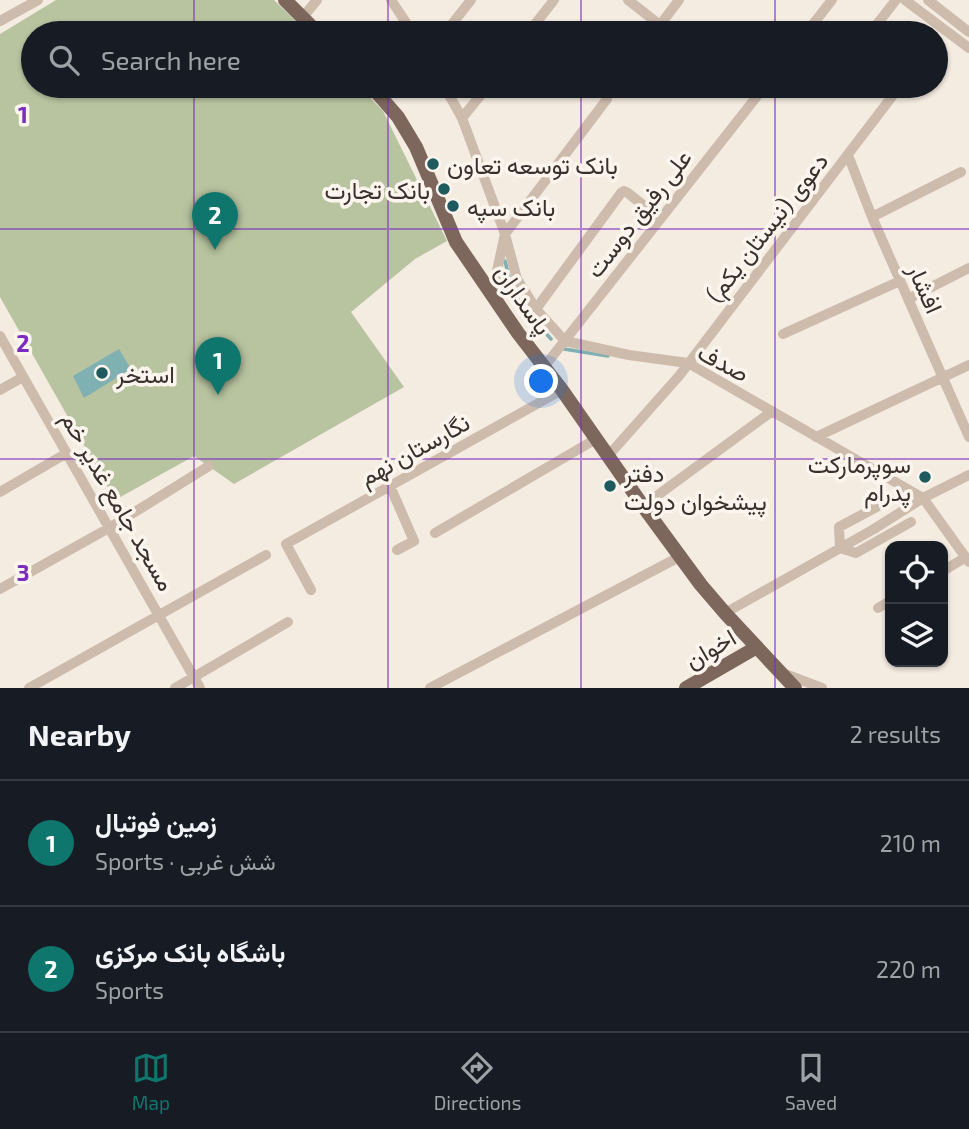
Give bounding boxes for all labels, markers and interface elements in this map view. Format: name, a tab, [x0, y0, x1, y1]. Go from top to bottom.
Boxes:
search box	[21, 21, 948, 98]
icon: search	[45, 41, 83, 79]
text: Search here	[101, 44, 241, 75]
text: 1	[18, 100, 28, 128]
street label: علی رفیق دوست	[579, 143, 699, 284]
street label: دعوی (نیستان یکم)	[699, 146, 836, 309]
place label: بانک توسعه تعاون	[447, 150, 618, 181]
marker: بانک توسعه تعاون	[425, 156, 441, 172]
place label: بانک تجارت	[325, 175, 430, 206]
marker: بانک تجارت	[436, 181, 452, 197]
pin: 2	[192, 192, 238, 250]
place label: بانک سپه	[467, 192, 555, 224]
marker: بانک سپه	[445, 198, 461, 214]
street label: پاسداران	[487, 258, 559, 342]
street label: افشار	[900, 258, 950, 318]
text: 2	[16, 329, 30, 357]
pin: 1	[195, 337, 241, 395]
street label: صدف	[694, 337, 754, 387]
place label: استخر	[115, 359, 175, 390]
your location	[524, 364, 558, 398]
marker: استخر	[94, 365, 110, 381]
street label: مسجد جامع غدیر خم	[52, 406, 182, 598]
street label: نگارستان نهم	[354, 407, 476, 494]
place label: سوپرمارکت پدرام	[808, 449, 911, 509]
place label: دفتر پیشخوان دولت	[623, 458, 767, 518]
marker: سوپرمارکت پدرام	[917, 469, 933, 485]
marker: دفتر پیشخوان دولت	[602, 478, 618, 494]
map controls	[885, 541, 948, 667]
button: locate	[885, 541, 948, 604]
text: 3	[16, 558, 30, 586]
button: layers	[885, 604, 948, 667]
street label: اخوان	[679, 622, 742, 676]
text: Nearby	[28, 716, 131, 752]
text: 2 results	[850, 720, 941, 748]
text: زمین فوتبال	[95, 806, 217, 837]
text: 1	[46, 829, 56, 857]
text: 210 m	[880, 829, 941, 857]
text: Sports · شش غربی	[95, 847, 276, 875]
text: باشگاه بانک مرکزی	[95, 936, 286, 967]
text: 2	[44, 955, 58, 983]
text: 220 m	[876, 955, 941, 983]
text: Sports	[95, 976, 164, 1004]
tab: Map	[132, 1049, 170, 1114]
tab: Directions	[434, 1049, 521, 1114]
tab: Saved	[785, 1049, 837, 1114]

